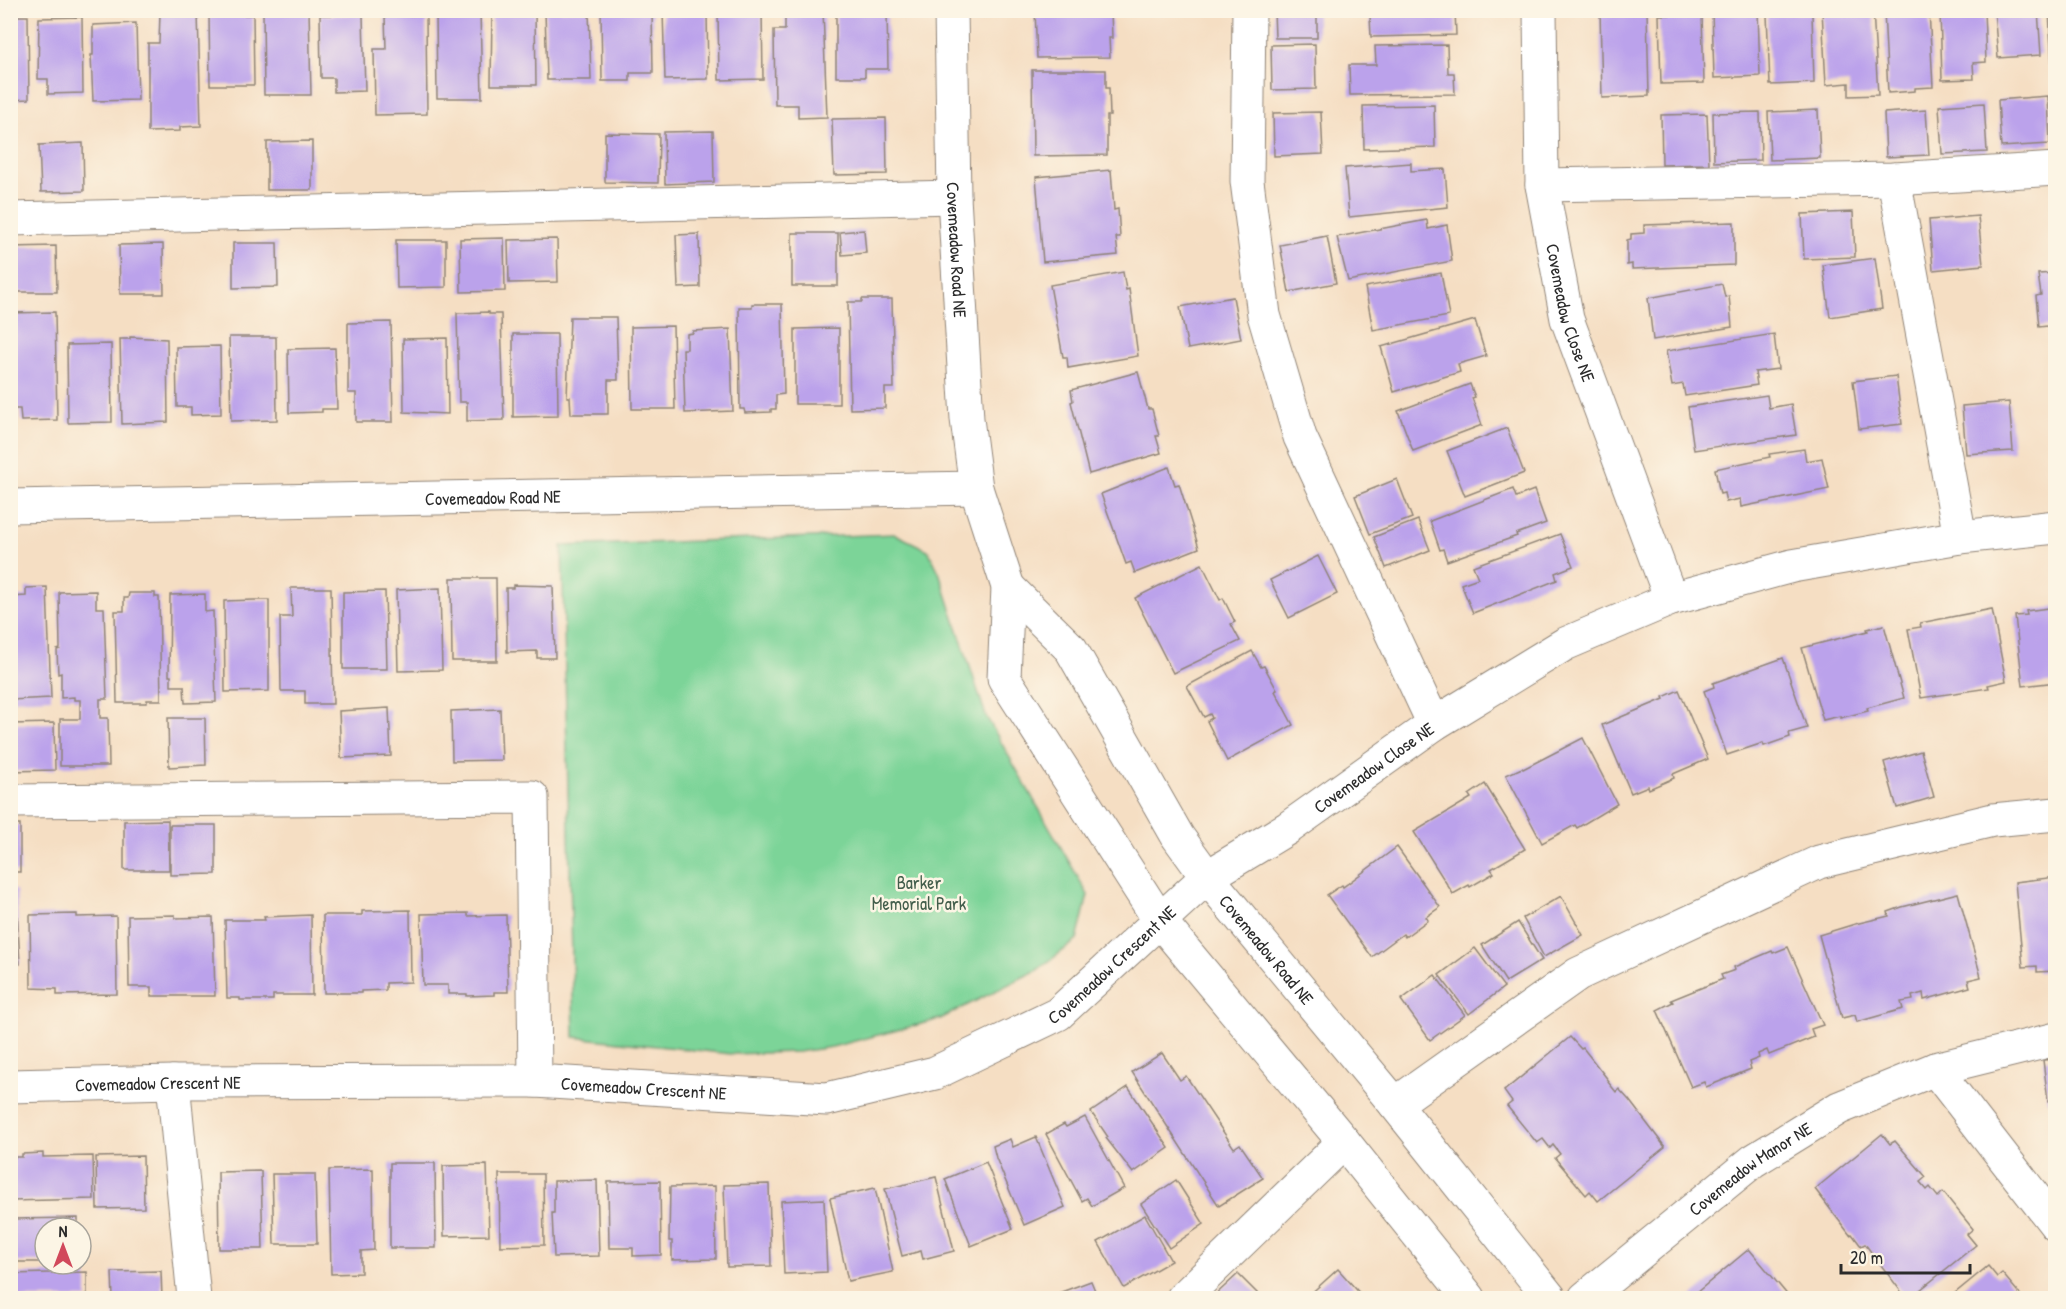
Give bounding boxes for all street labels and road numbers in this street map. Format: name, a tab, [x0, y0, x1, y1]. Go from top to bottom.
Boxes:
street label: Covemeadow Road NE	[941, 182, 974, 319]
street label: Covemeadow Close NE	[1541, 241, 1602, 385]
street label: Covemeadow Road NE	[425, 483, 561, 511]
street label: Covemeadow Close NE	[1308, 716, 1439, 819]
street label: Covemeadow Road NE	[1214, 889, 1320, 1010]
street label: Covemeadow Crescent NE	[1044, 899, 1181, 1030]
street label: Covemeadow Crescent NE	[75, 1069, 241, 1097]
street label: Covemeadow Crescent NE	[560, 1070, 727, 1105]
street label: Covemeadow Manor NE	[1683, 1115, 1816, 1221]

